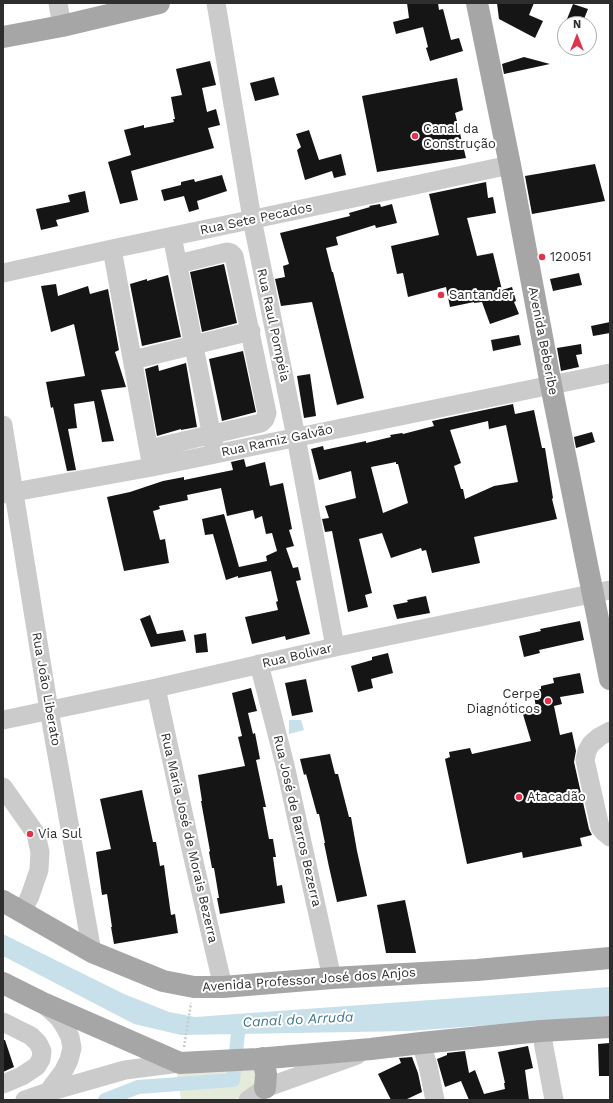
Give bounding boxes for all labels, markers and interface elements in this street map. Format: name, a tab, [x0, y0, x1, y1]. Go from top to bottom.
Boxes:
north arrow	[557, 16, 597, 56]
text: N	[573, 18, 581, 31]
place label: Canal da Construção	[423, 121, 496, 152]
marker: Canal da Construção	[410, 131, 420, 141]
street label: Rua Sete Pecados	[199, 200, 313, 238]
place label: 120051	[550, 249, 591, 265]
marker: 120051	[537, 252, 547, 262]
street label: Rua Raul Pompéia	[253, 267, 293, 383]
street label: Avenida Beberibe	[525, 286, 561, 396]
place label: Santander	[449, 287, 514, 303]
marker: Santander	[436, 290, 446, 300]
street label: Rua Ramiz Galvão	[220, 422, 334, 460]
street label: Rua João Liberato	[28, 631, 64, 747]
street label: Rua Bolivar	[261, 640, 333, 672]
place label: Cerpe Diagnóticos	[466, 686, 540, 717]
marker: Cerpe Diagnóticos	[543, 696, 553, 706]
street label: Rua Maria José de Morais Bezerra	[157, 731, 221, 945]
street label: Rua José de Barros Bezerra	[270, 734, 324, 908]
place label: Atacadão	[527, 789, 586, 805]
marker: Atacadão	[514, 792, 524, 802]
place label: Via Sul	[38, 826, 82, 842]
marker: Via Sul	[25, 829, 35, 839]
street label: Avenida Professor José dos Anjos	[202, 965, 416, 995]
water label: Canal do Arruda	[242, 1009, 354, 1031]

